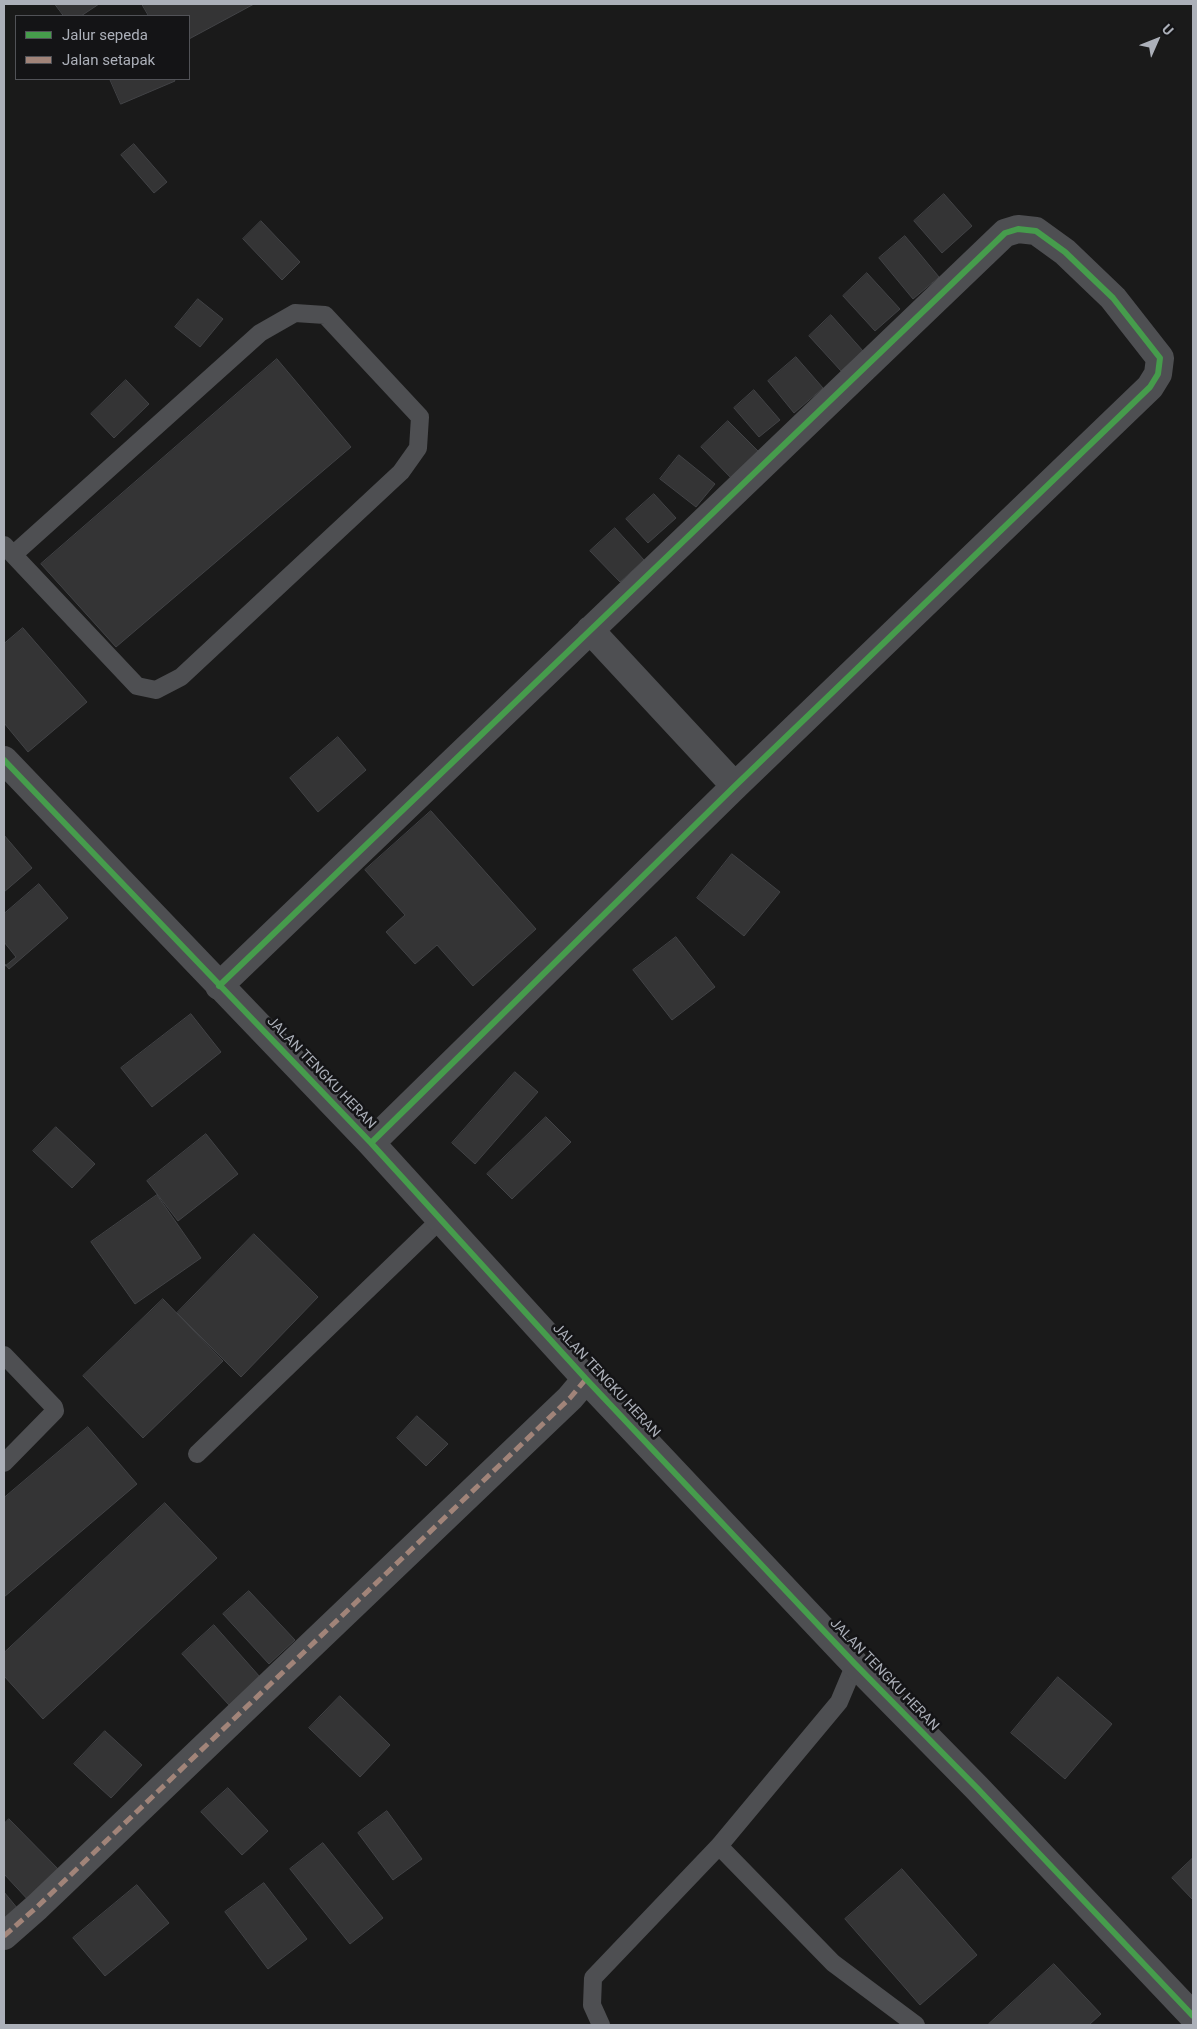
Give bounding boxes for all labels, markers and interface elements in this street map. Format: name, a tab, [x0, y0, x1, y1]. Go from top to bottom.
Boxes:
legend	[15, 15, 190, 80]
north arrow	[1132, 15, 1182, 65]
text: U	[1159, 21, 1177, 38]
text: Jalur sepeda	[62, 26, 148, 44]
text: Jalan setapak	[62, 51, 155, 69]
street label: JALAN TENGKU HERAN	[263, 1013, 379, 1133]
street label: JALAN TENGKU HERAN	[549, 1320, 663, 1442]
street label: JALAN TENGKU HERAN	[826, 1615, 942, 1735]

